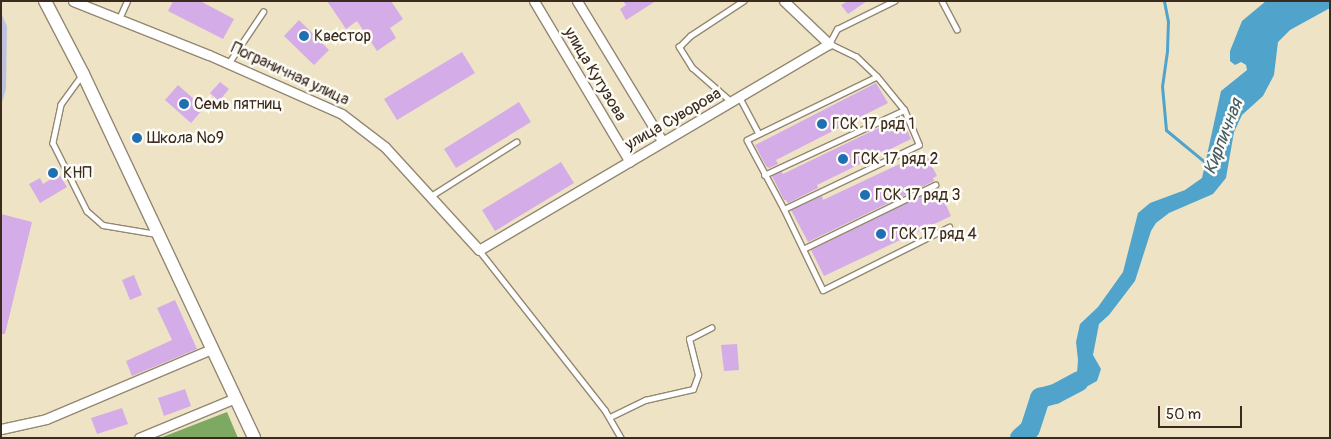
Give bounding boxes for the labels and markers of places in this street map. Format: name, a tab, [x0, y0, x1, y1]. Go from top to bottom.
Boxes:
place label: Квестор	[314, 26, 371, 46]
marker: Квестор	[298, 30, 310, 42]
place label: Семь пятниц	[194, 94, 282, 114]
marker: Семь пятниц	[178, 98, 190, 110]
place label: ГСК 17 ряд 1	[832, 114, 915, 134]
marker: ГСК 17 ряд 1	[816, 118, 828, 130]
place label: Школа №9	[147, 128, 224, 148]
marker: Школа №9	[131, 132, 143, 144]
place label: ГСК 17 ряд 2	[853, 149, 938, 169]
marker: ГСК 17 ряд 2	[837, 153, 849, 165]
place label: КНП	[63, 163, 92, 183]
marker: КНП	[47, 167, 59, 179]
place label: ГСК 17 ряд 3	[875, 185, 960, 205]
marker: ГСК 17 ряд 3	[859, 189, 871, 201]
place label: ГСК 17 ряд 4	[891, 224, 977, 244]
marker: ГСК 17 ряд 4	[875, 228, 887, 240]

